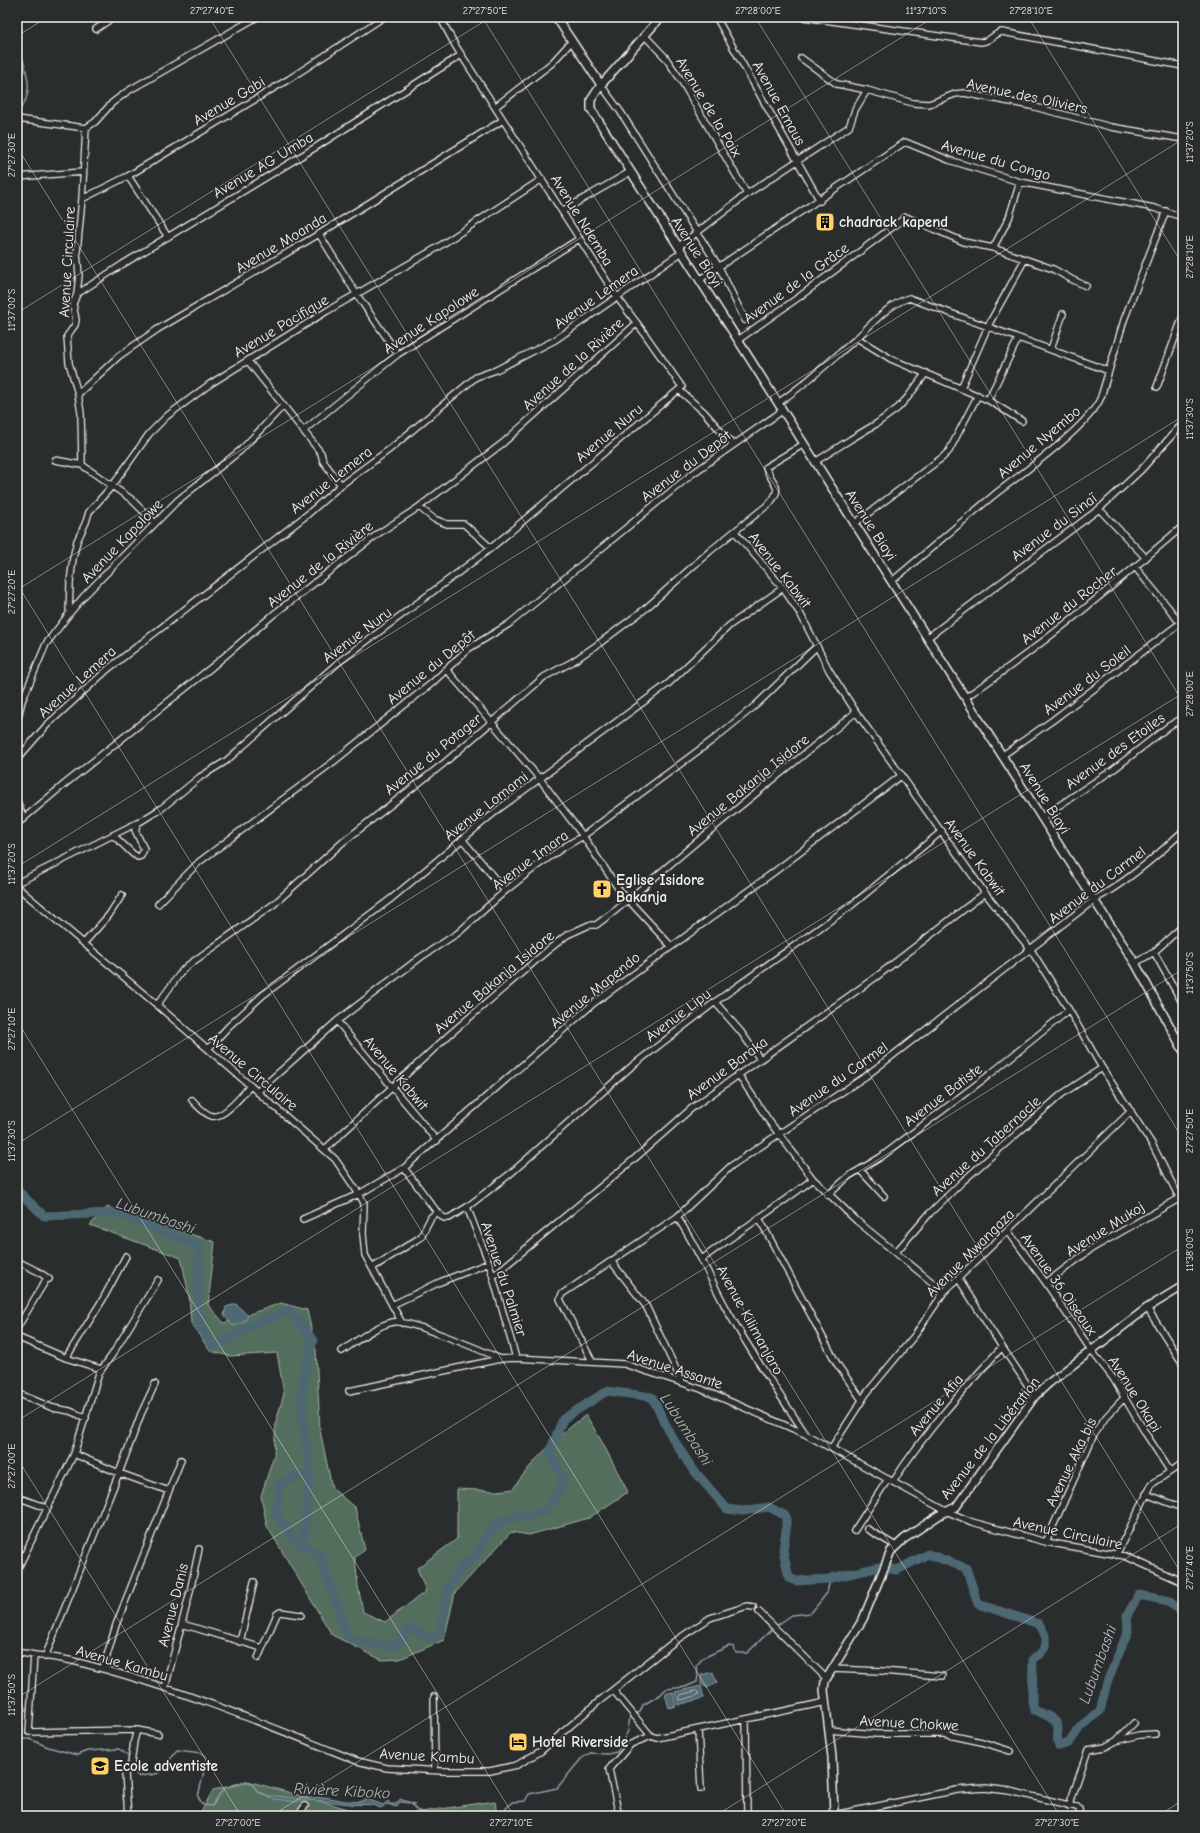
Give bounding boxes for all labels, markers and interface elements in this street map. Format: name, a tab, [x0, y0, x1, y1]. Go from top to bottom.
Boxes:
text: 27°27'40"E	[190, 5, 234, 17]
text: 27°27'50"E	[463, 5, 507, 17]
text: 27°28'00"E	[735, 5, 781, 17]
text: 11°37'10"S	[906, 5, 947, 17]
text: 27°28'10"E	[1009, 5, 1053, 17]
street label: Avenue de la Paix	[672, 54, 746, 161]
street label: Avenue Emaus	[748, 58, 810, 148]
street label: Avenue Gabi	[190, 73, 268, 129]
street label: Avenue des Oliviers	[965, 74, 1089, 118]
text: 11°37'20"S	[1184, 121, 1196, 163]
street label: Avenue AG Umba	[210, 128, 316, 202]
text: 27°27'30"E	[6, 133, 18, 177]
street label: Avenue du Congo	[939, 136, 1053, 184]
street label: Avenue Ndemba	[547, 171, 617, 269]
street label: Avenue Circulaire	[55, 205, 79, 318]
street label: Avenue Moanda	[232, 209, 330, 277]
building icon: chadrack kapend	[814, 211, 836, 233]
street label: Avenue Biayi	[667, 213, 727, 291]
place label: chadrack kapend	[839, 213, 948, 231]
text: 27°28'10"E	[1184, 235, 1196, 279]
street label: Avenue de la Grâce	[740, 238, 853, 327]
street label: Avenue Lemera	[550, 261, 642, 333]
street label: Avenue Kapolowe	[380, 282, 482, 358]
text: 11°37'00"S	[6, 288, 18, 331]
street label: Avenue Pacifique	[230, 290, 332, 361]
street label: Avenue de la Rivière	[519, 314, 628, 414]
text: 11°37'30"S	[1184, 398, 1196, 440]
street label: Avenue Nuru	[572, 400, 646, 466]
street label: Avenue Nyembo	[994, 402, 1084, 482]
street label: Avenue du Depôt	[637, 426, 735, 506]
street label: Avenue Lemera	[287, 442, 375, 518]
street label: Avenue Biayi	[841, 486, 901, 564]
street label: Avenue du Sinaï	[1008, 489, 1101, 565]
street label: Avenue Kapolowe	[77, 495, 167, 587]
street label: Avenue de la Rivière	[263, 517, 377, 611]
street label: Avenue Kabwit	[745, 528, 816, 612]
street label: Avenue du Rocher	[1017, 562, 1121, 648]
text: 27°27'20"E	[6, 570, 18, 614]
street label: Avenue Nuru	[319, 603, 395, 667]
street label: Avenue du Depôt	[383, 625, 479, 708]
street label: Avenue du Soleil	[1040, 641, 1134, 719]
street label: Avenue Lemera	[34, 642, 120, 722]
text: 27°28'00"E	[1184, 671, 1196, 717]
street label: Avenue du Potager	[381, 709, 485, 799]
street label: Avenue des Etoiles	[1062, 709, 1168, 793]
street label: Avenue Bakanja Isidore	[683, 730, 813, 840]
street label: Avenue Biayi	[1016, 759, 1074, 837]
street label: Avenue Lomami	[440, 768, 532, 844]
street label: Avenue Kabwit	[941, 815, 1010, 900]
street label: Avenue Imara	[488, 826, 572, 894]
street label: Avenue du Carmel	[1045, 842, 1149, 928]
text: 11°37'20"S	[6, 843, 18, 885]
place label: Eglise Isidore Bakanja	[616, 871, 704, 906]
church icon: Eglise Isidore Bakanja	[591, 878, 613, 900]
street label: Avenue Bakanja Isidore	[430, 926, 558, 1038]
street label: Avenue Mapendo	[546, 948, 644, 1032]
text: 11°37'50"S	[1184, 952, 1196, 994]
street label: Avenue Lipu	[642, 985, 714, 1045]
text: 27°27'10"E	[6, 1007, 18, 1051]
street label: Avenue Circulaire	[205, 1029, 302, 1115]
street label: Avenue Kabwit	[360, 1032, 433, 1114]
street label: Avenue Baraka	[683, 1033, 771, 1103]
street label: Avenue du Carmel	[785, 1038, 891, 1120]
street label: Avenue Batiste	[900, 1060, 986, 1130]
street label: Avenue du Tabernacle	[928, 1092, 1045, 1200]
text: 27°27'50"E	[1184, 1109, 1196, 1153]
text: 11°37'30"S	[6, 1120, 18, 1162]
water label: Lubumbashi	[114, 1194, 198, 1238]
street label: Avenue Mukoj	[1062, 1198, 1148, 1260]
street label: Avenue Mwangaza	[922, 1205, 1018, 1301]
street label: Avenue du Palmier	[477, 1219, 531, 1339]
text: 11°38'00"S	[1184, 1228, 1196, 1272]
street label: Avenue 36 Oiseaux	[1017, 1229, 1101, 1339]
street label: Avenue Kilimanjaro	[712, 1262, 788, 1378]
street label: Avenue Assante	[625, 1345, 725, 1393]
street label: Avenue Okapi	[1104, 1353, 1166, 1435]
street label: Avenue Afia	[905, 1371, 967, 1439]
street label: Avenue de la Libération	[936, 1373, 1044, 1503]
water label: Lubumbashi	[656, 1390, 716, 1469]
street label: Avenue Aka bis	[1042, 1415, 1100, 1509]
text: 27°27'00"E	[6, 1443, 18, 1489]
street label: Avenue Circulaire	[1012, 1513, 1125, 1553]
text: 27°27'40"E	[1184, 1546, 1196, 1590]
street label: Avenue Danis	[154, 1561, 192, 1649]
water label: Lubumbashi	[1075, 1622, 1121, 1706]
street label: Avenue Kambu	[74, 1641, 170, 1685]
text: 11°37'50"S	[6, 1674, 18, 1716]
street label: Avenue Chokwe	[859, 1711, 960, 1735]
hotel icon: Hotel Riverside	[507, 1731, 529, 1753]
place label: Hotel Riverside	[532, 1733, 628, 1751]
street label: Avenue Kambu	[379, 1745, 475, 1767]
school or university icon: Ecole adventiste	[89, 1755, 111, 1777]
place label: Ecole adventiste	[114, 1757, 218, 1775]
water label: Rivière Kiboko	[293, 1779, 391, 1803]
text: 27°27'00"E	[215, 1817, 261, 1829]
text: 27°27'10"E	[489, 1817, 533, 1829]
text: 27°27'20"E	[762, 1817, 806, 1829]
text: 27°27'30"E	[1035, 1817, 1079, 1829]

